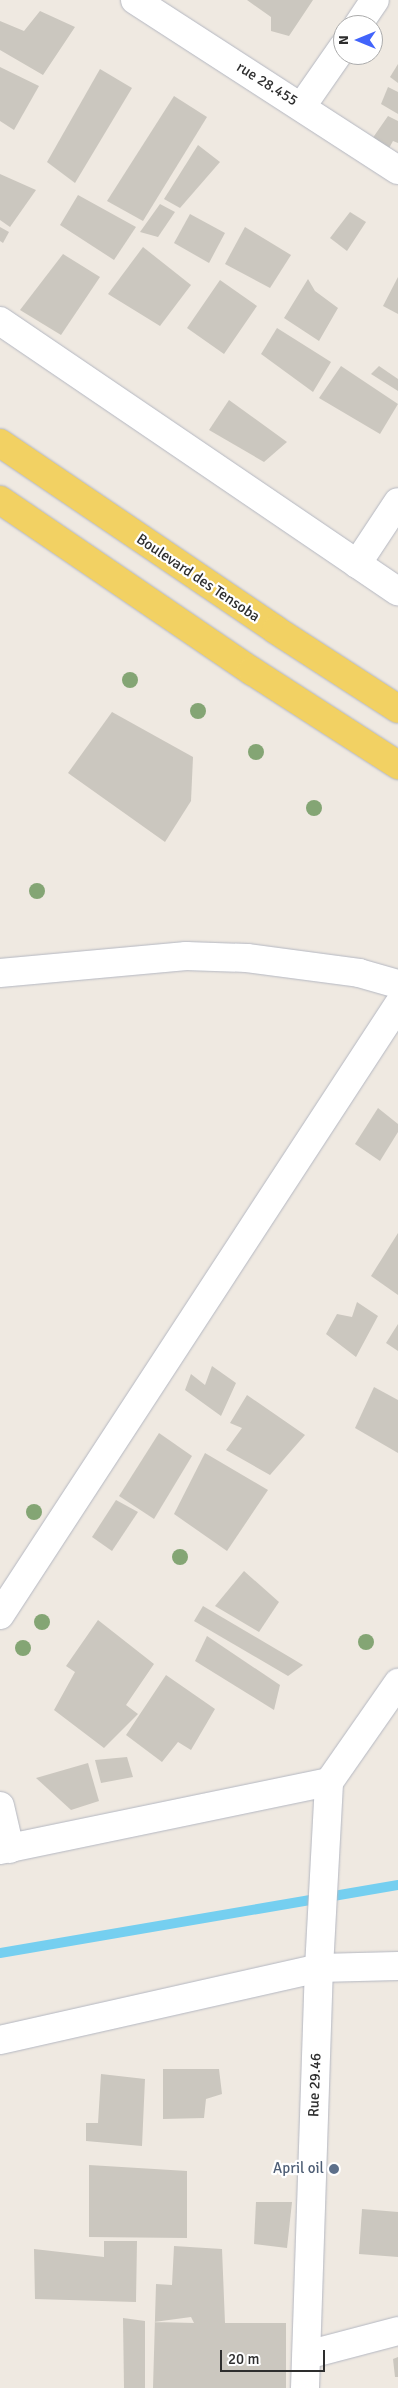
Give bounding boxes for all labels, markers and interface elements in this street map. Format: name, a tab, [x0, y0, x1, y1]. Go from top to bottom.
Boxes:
north arrow	[333, 15, 383, 65]
text: N	[335, 35, 352, 45]
street label: rue 28.455	[233, 58, 301, 110]
street label: Boulevard des Tensoba	[133, 530, 263, 626]
street label: Rue 29.46	[305, 2053, 325, 2117]
place label: April oil	[273, 2160, 324, 2178]
marker: April oil	[328, 2163, 340, 2175]
scale bar	[223, 2340, 328, 2372]
text: 20 m	[228, 2350, 259, 2368]

